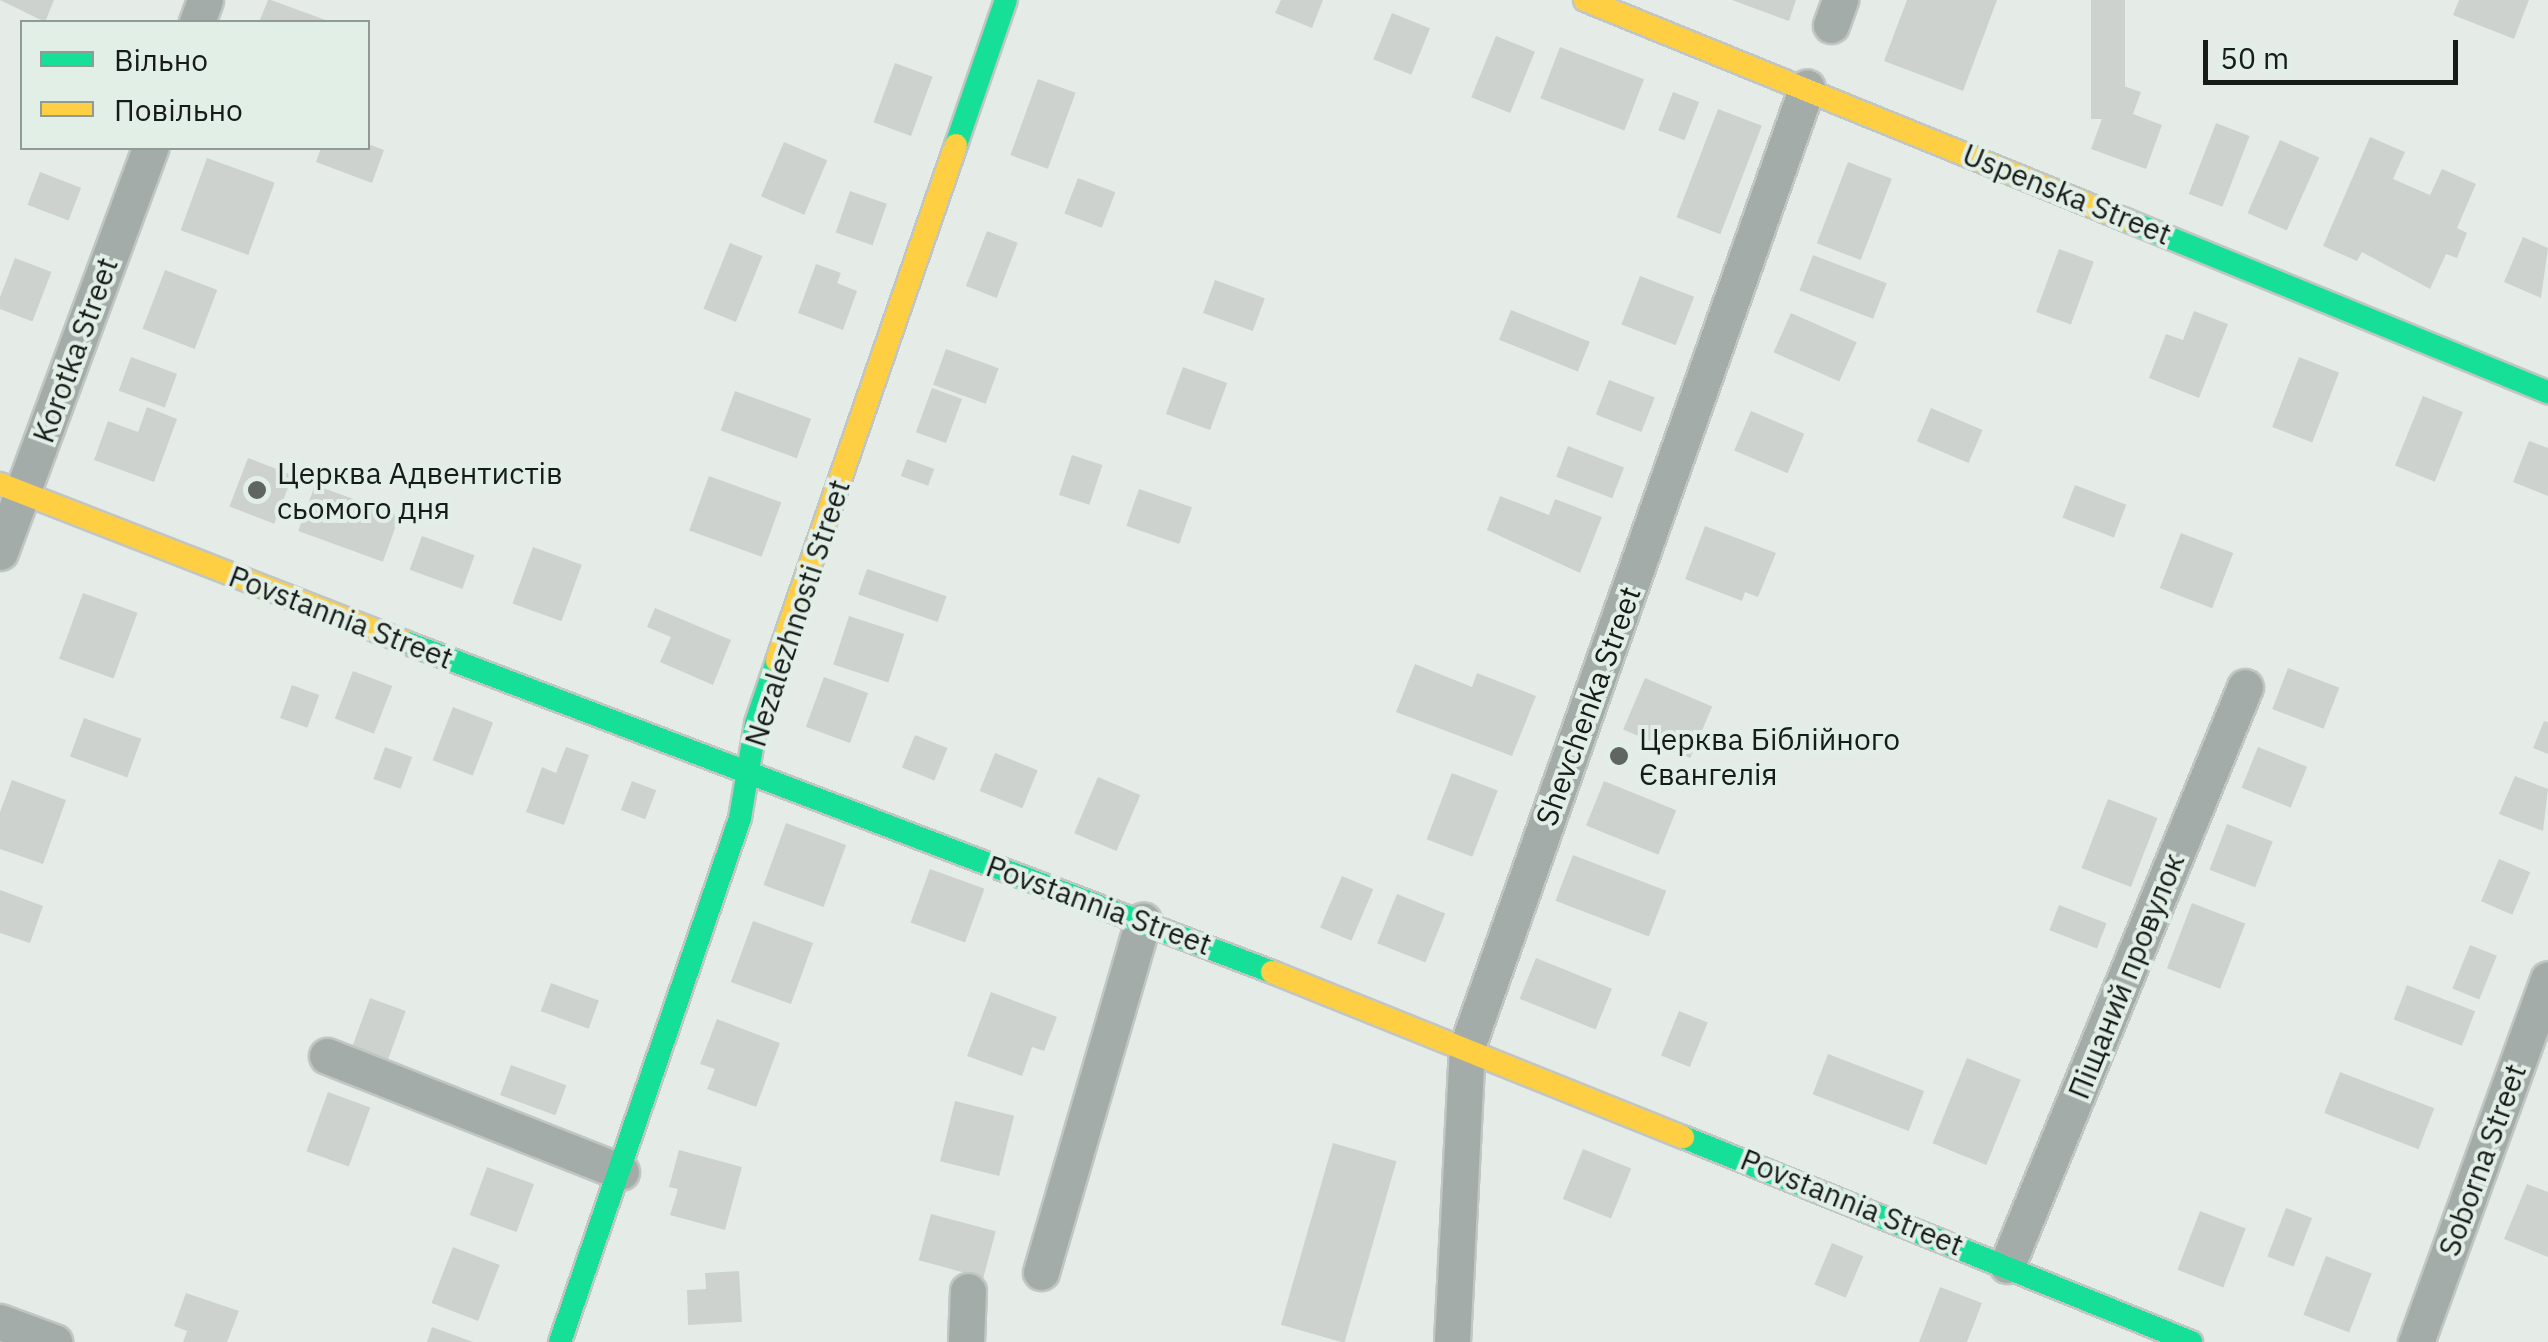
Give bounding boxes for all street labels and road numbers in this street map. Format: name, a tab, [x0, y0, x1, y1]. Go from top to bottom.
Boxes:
street label: Uspenska Street	[1958, 136, 2176, 252]
street label: Korotka Street	[25, 253, 125, 447]
street label: Nezalezhnosti Street	[737, 475, 857, 751]
street label: Povstannia Street	[224, 558, 458, 676]
street label: Shevchenka Street	[1528, 581, 1648, 831]
street label: Povstannia Street	[982, 848, 1216, 962]
street label: Піщаний провулок	[2060, 848, 2192, 1104]
street label: Soborna Street	[2431, 1059, 2533, 1261]
street label: Povstannia Street	[1735, 1141, 1969, 1263]

